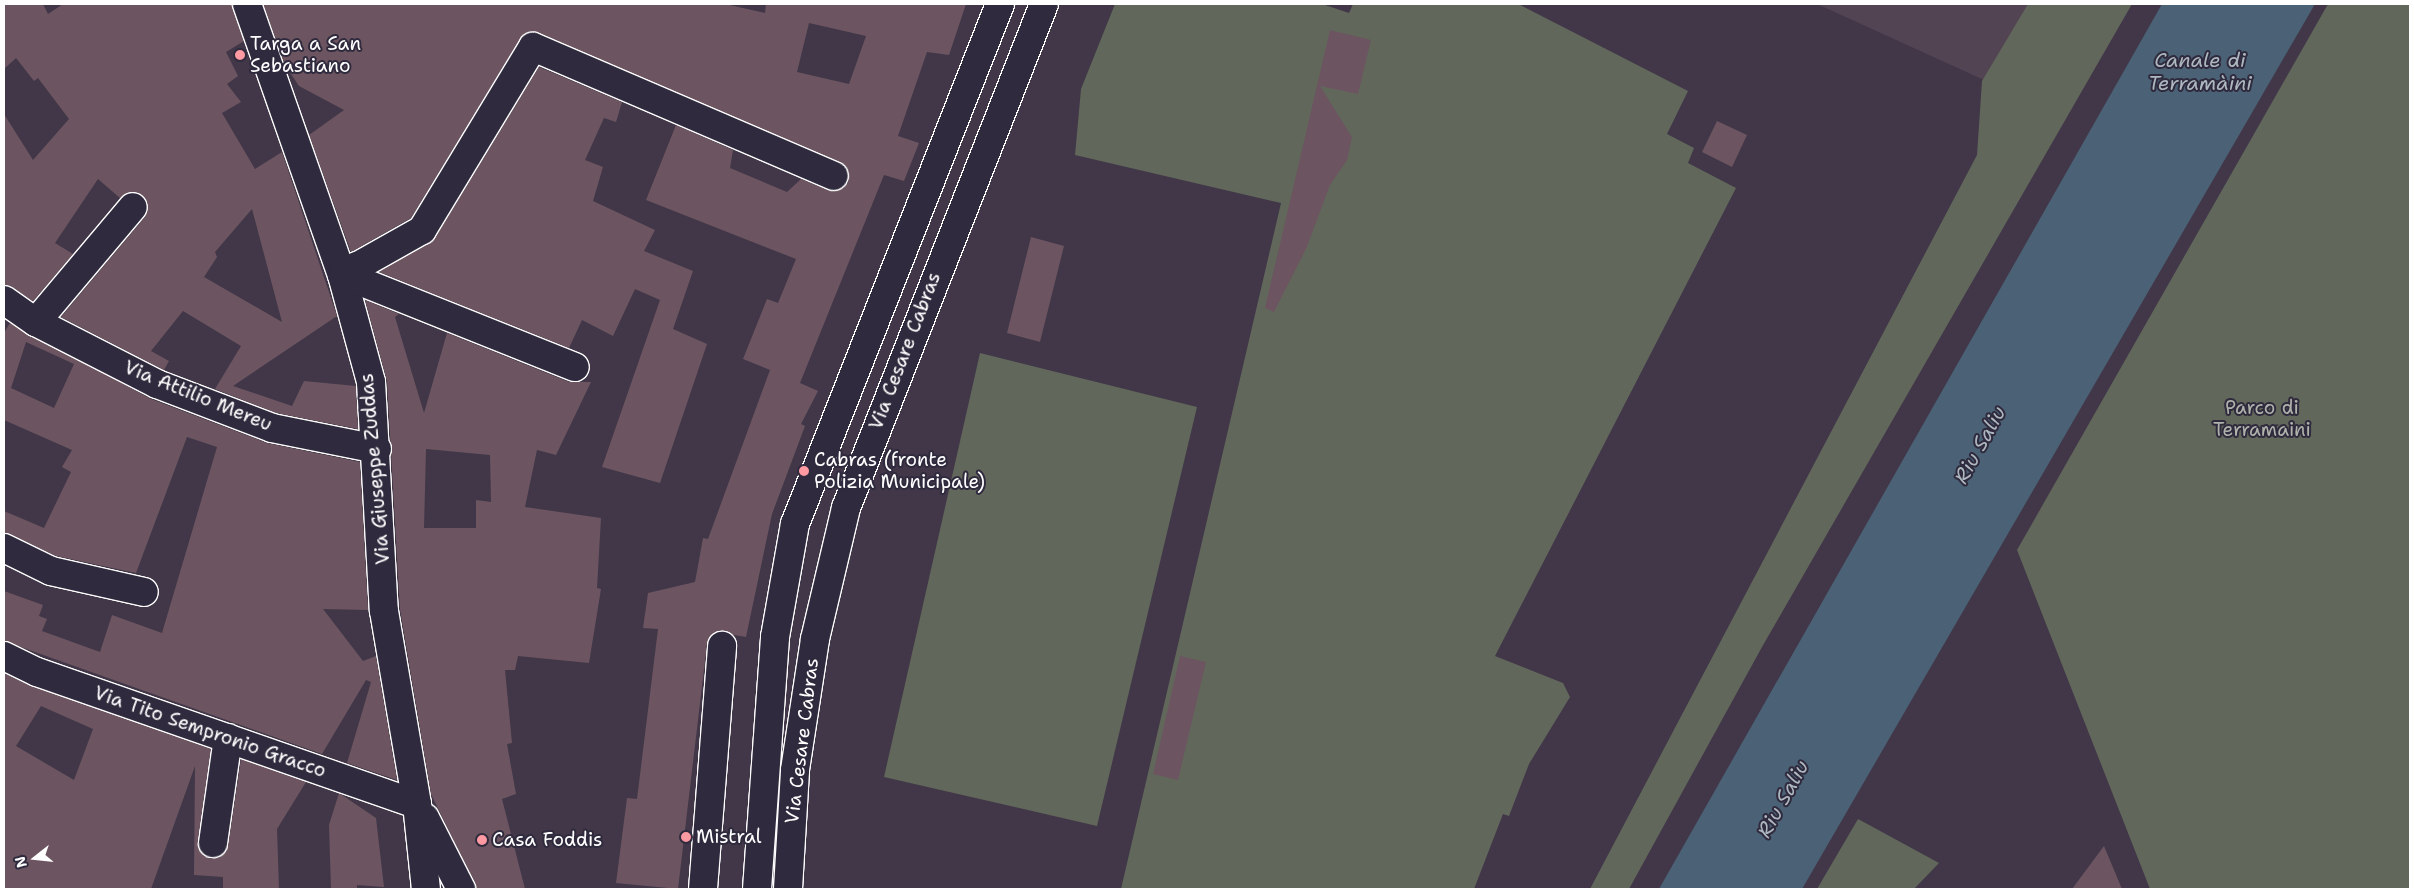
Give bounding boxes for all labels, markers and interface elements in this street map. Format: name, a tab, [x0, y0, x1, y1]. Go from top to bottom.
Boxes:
place label: Targa a San Sebastiano	[250, 33, 361, 77]
water label: Canale di Terramàini	[2148, 48, 2252, 95]
marker: Targa a San Sebastiano	[234, 49, 246, 61]
street label: Via Cesare Cabras	[864, 269, 946, 433]
street label: Via Attilio Mereu	[121, 356, 275, 436]
street label: Via Giuseppe Zuddas	[355, 372, 395, 566]
park label: Parco di Terramaini	[2213, 397, 2311, 441]
water label: Riu Saliu	[1949, 402, 2011, 488]
place label: Cabras (fronte Polizia Municipale)	[814, 449, 985, 493]
marker: Cabras (fronte Polizia Municipale)	[798, 465, 810, 477]
street label: Via Cesare Cabras	[781, 657, 823, 825]
street label: Via Tito Sempronio Gracco	[91, 682, 329, 782]
water label: Riu Saliu	[1752, 756, 1814, 842]
place label: Mistral	[696, 826, 762, 848]
place label: Casa Foddis	[492, 829, 602, 851]
marker: Mistral	[680, 831, 692, 843]
north arrow	[10, 833, 60, 883]
marker: Casa Foddis	[476, 834, 488, 846]
text: N	[10, 854, 31, 870]

